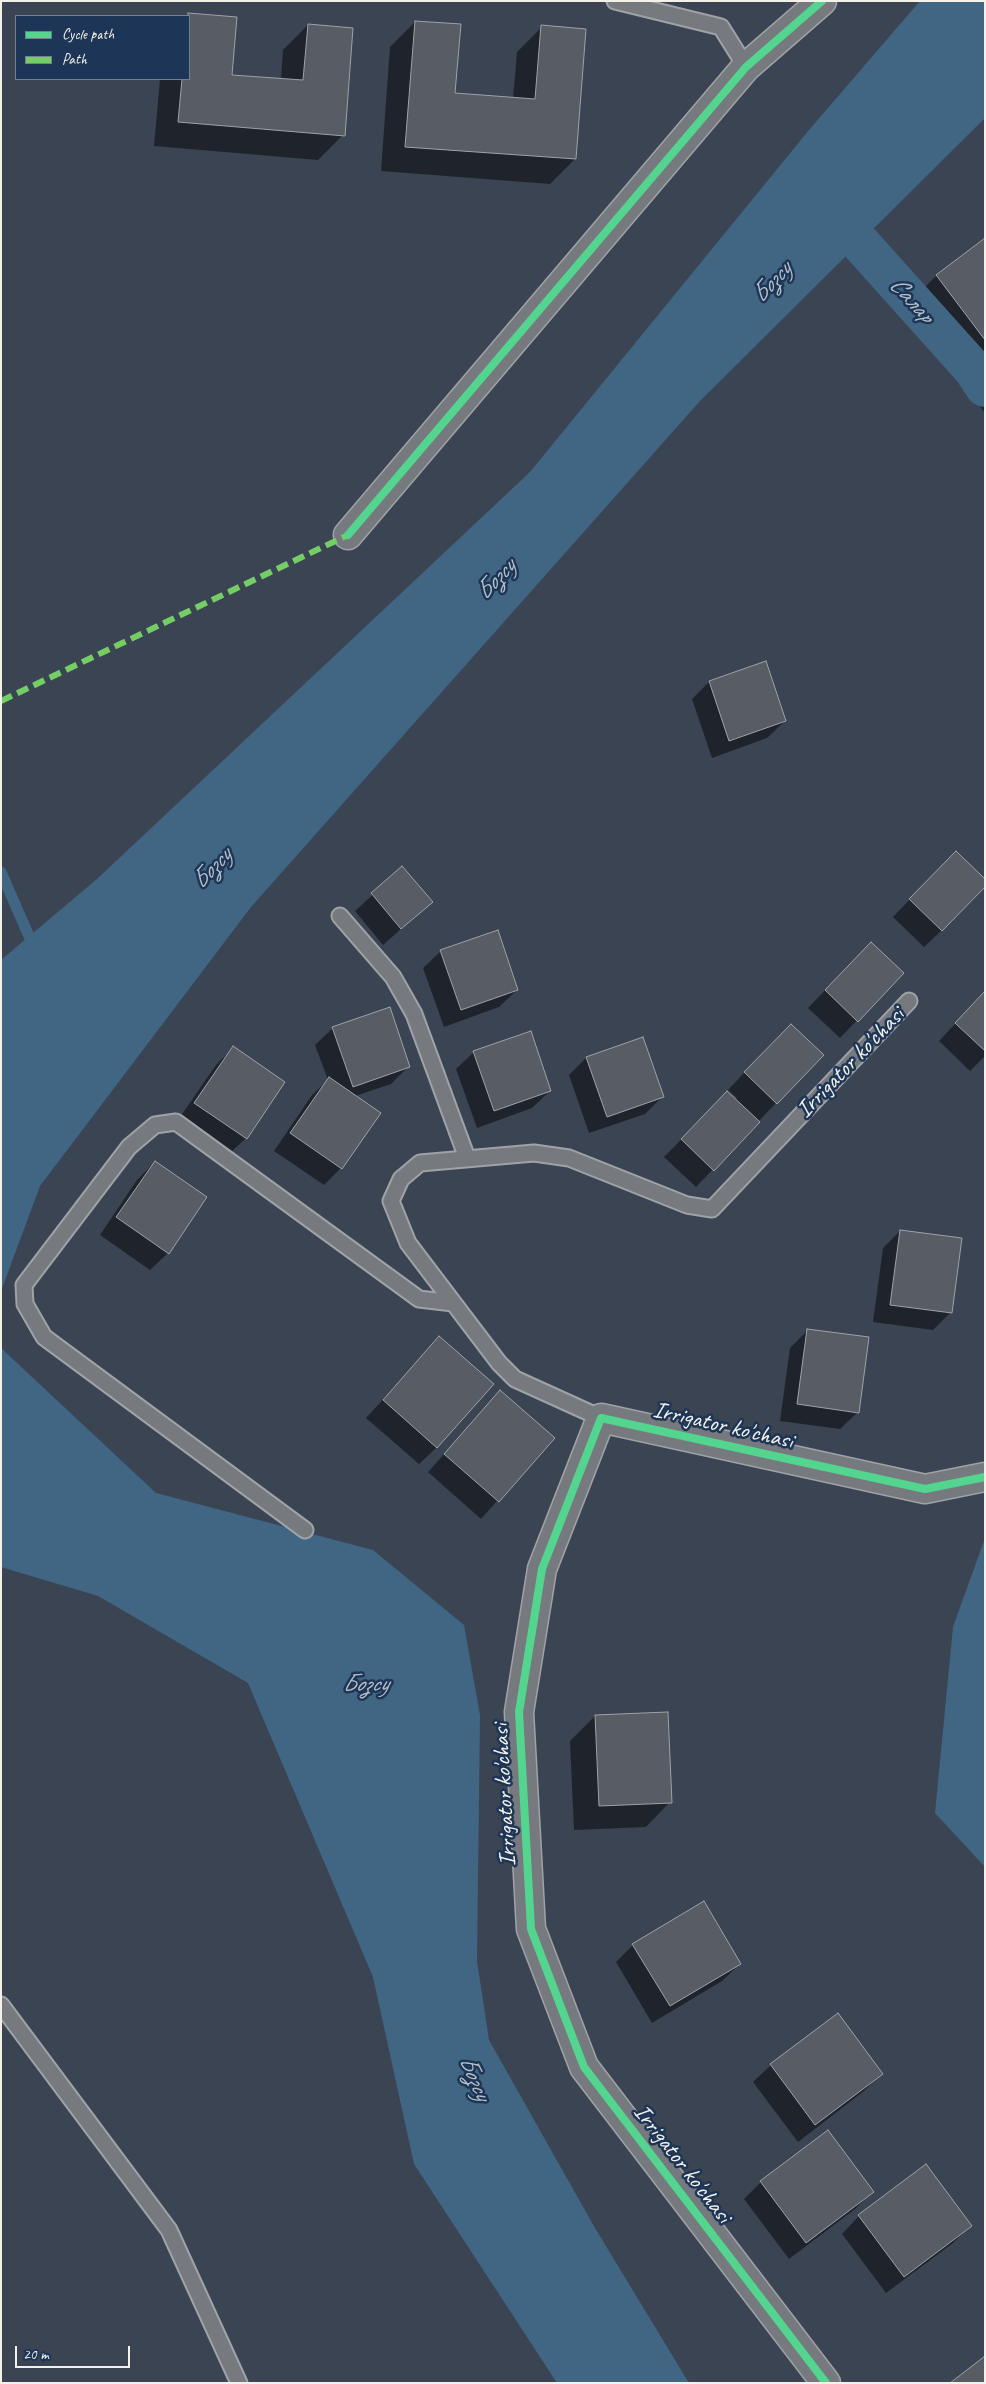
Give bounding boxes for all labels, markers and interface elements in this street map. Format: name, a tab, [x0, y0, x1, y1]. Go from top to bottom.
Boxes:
legend	[15, 15, 190, 80]
text: Cycle path	[62, 25, 114, 44]
text: Path	[62, 50, 87, 69]
water label: Бозсу	[746, 256, 798, 310]
water label: Салар	[882, 271, 940, 329]
water label: Бозсу	[469, 553, 523, 607]
water label: Бозсу	[185, 842, 239, 896]
street label: Irrigator ko'chasi	[791, 1002, 911, 1124]
street label: Irrigator ko'chasi	[650, 1396, 796, 1456]
water label: Бозсу	[342, 1669, 388, 1699]
street label: Irrigator ko'chasi	[487, 1723, 523, 1867]
water label: Бозсу	[451, 2051, 497, 2105]
street label: Irrigator ko'chasi	[627, 2099, 737, 2229]
scale bar	[18, 2336, 132, 2368]
text: 20 m	[23, 2345, 49, 2364]

